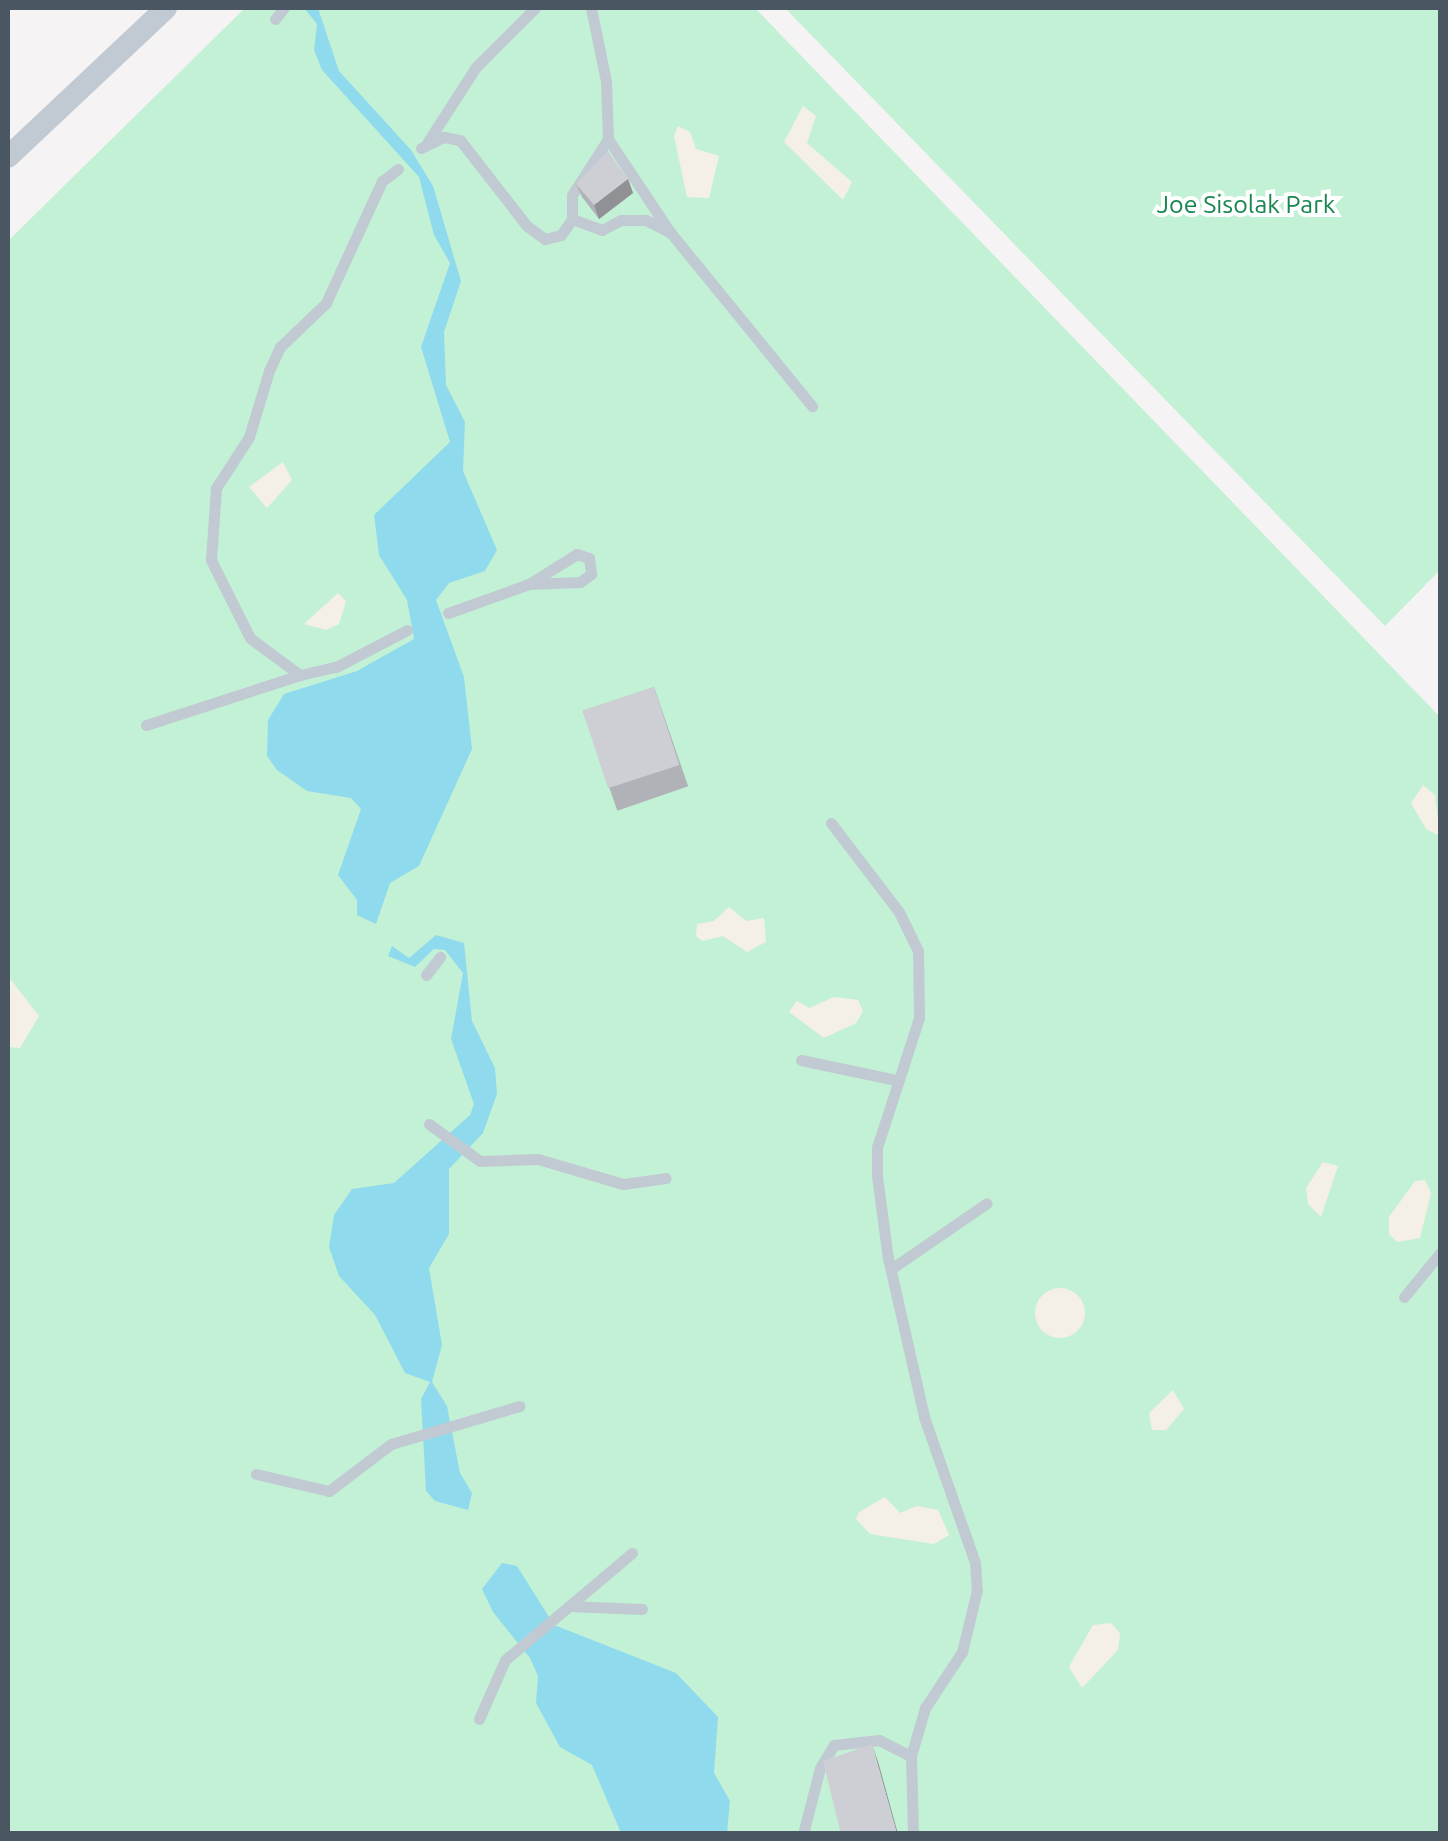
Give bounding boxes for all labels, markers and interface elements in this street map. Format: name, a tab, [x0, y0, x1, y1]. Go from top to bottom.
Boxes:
park label: Joe Sisolak Park	[1157, 189, 1335, 219]

